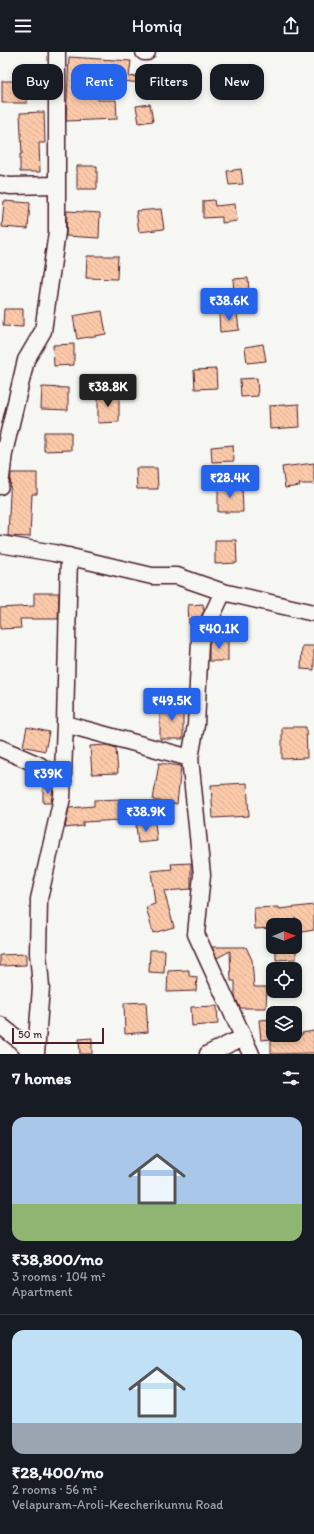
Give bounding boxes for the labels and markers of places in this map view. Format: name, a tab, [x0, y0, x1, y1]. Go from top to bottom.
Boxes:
pin: ₹38.6K	[196, 288, 262, 322]
pin: ₹38.8K	[75, 374, 141, 408]
pin: ₹28.4K	[197, 465, 263, 499]
pin: ₹40.1K	[186, 616, 252, 650]
pin: ₹49.5K	[139, 688, 205, 722]
pin: ₹39K	[24, 761, 72, 795]
pin: ₹38.9K	[113, 799, 179, 833]

